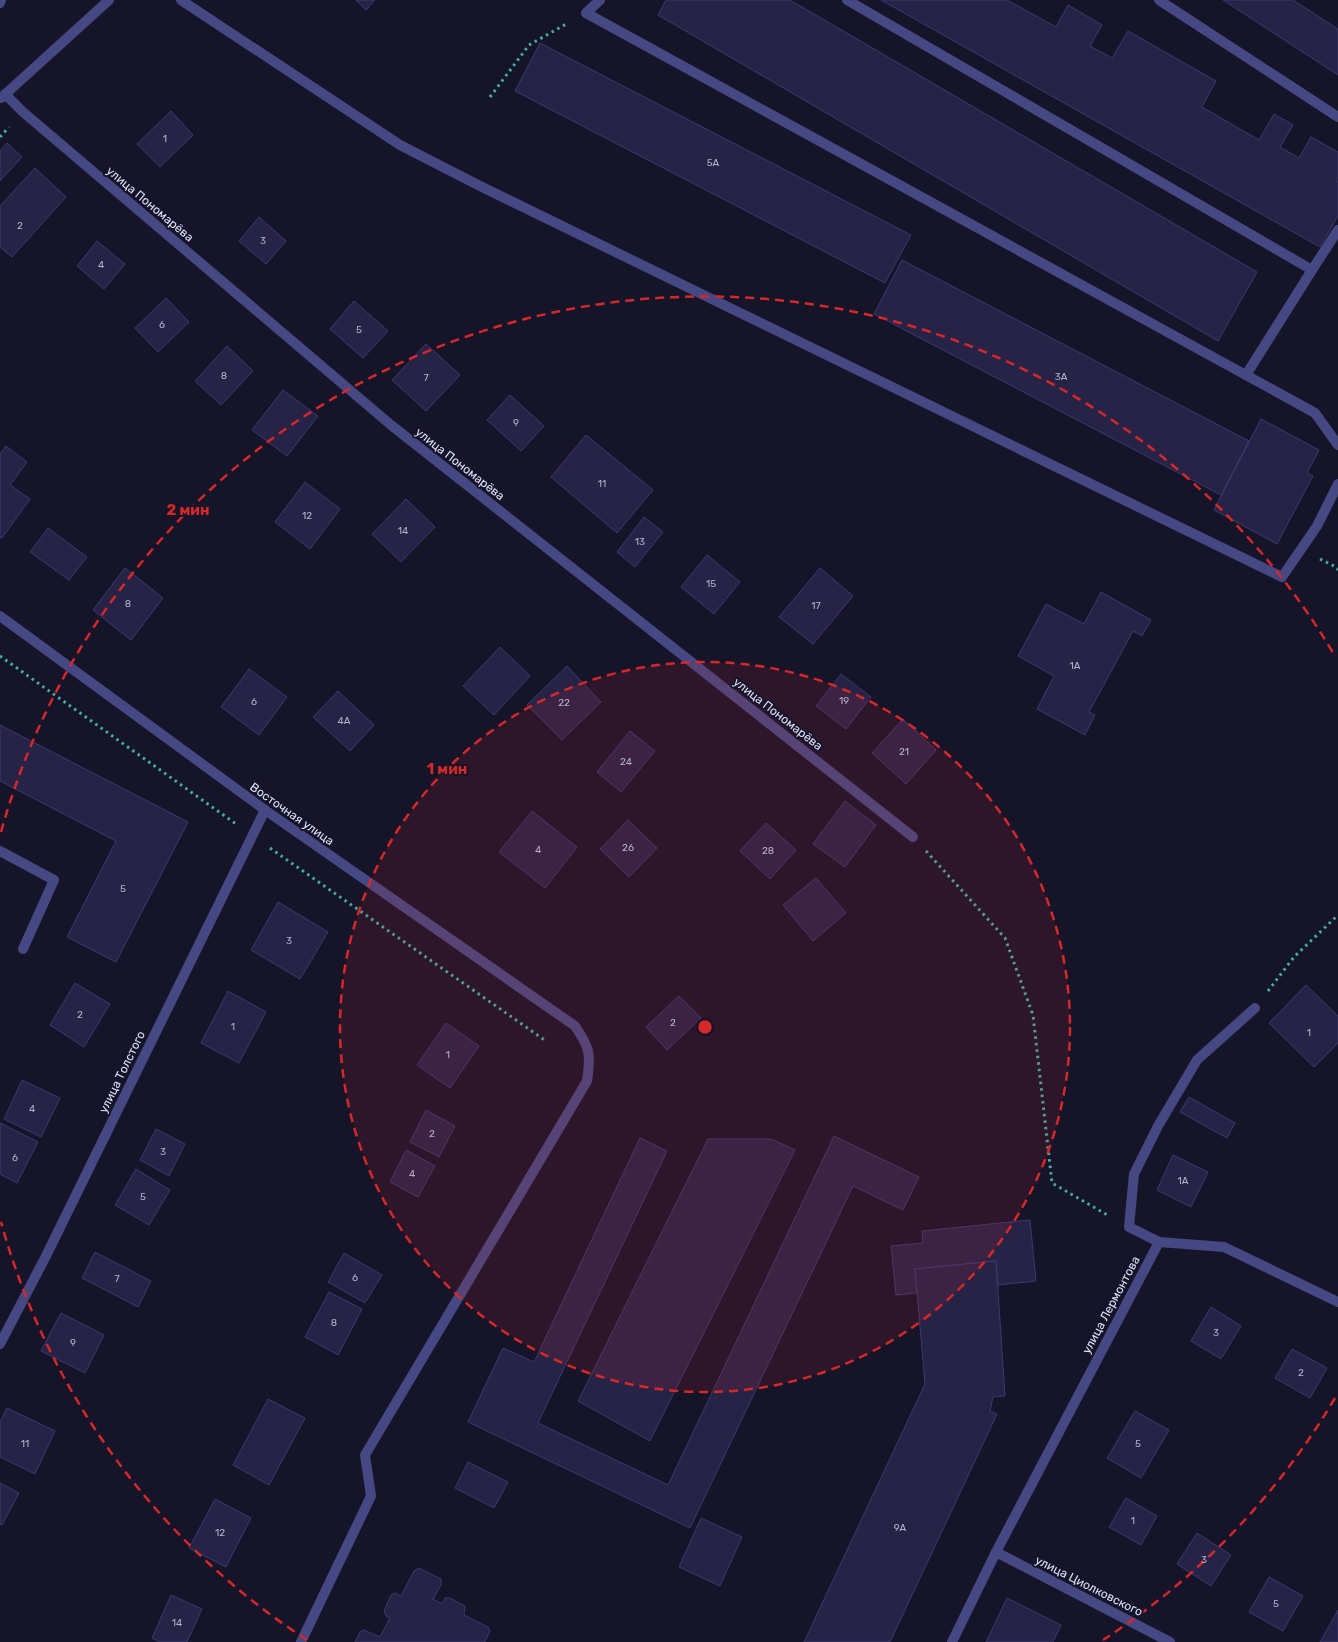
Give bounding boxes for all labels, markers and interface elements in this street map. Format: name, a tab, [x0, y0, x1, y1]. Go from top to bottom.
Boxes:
house number: 1	[163, 133, 167, 145]
house number: 5А	[707, 157, 720, 169]
street label: улица Пономарёва	[104, 164, 196, 244]
house number: 2	[17, 220, 23, 232]
house number: 3	[260, 235, 266, 247]
house number: 4	[98, 259, 104, 271]
house number: 6	[159, 319, 165, 331]
house number: 5	[356, 324, 362, 336]
house number: 8	[221, 370, 227, 382]
house number: 3А	[1055, 371, 1068, 383]
house number: 7	[423, 372, 429, 384]
house number: 9	[513, 417, 519, 429]
street label: улица Пономарёва	[413, 425, 507, 503]
house number: 11	[598, 478, 606, 490]
text: 2 мин	[167, 501, 209, 519]
house number: 12	[302, 510, 312, 522]
house number: 14	[398, 525, 408, 537]
house number: 13	[635, 536, 645, 548]
house number: 15	[706, 578, 716, 590]
house number: 8	[125, 598, 131, 610]
house number: 17	[811, 600, 821, 612]
house number: 1А	[1070, 660, 1081, 672]
street label: улица Пономарёва	[731, 675, 825, 753]
house number: 19	[839, 695, 849, 707]
house number: 6	[251, 696, 257, 708]
house number: 22	[558, 697, 570, 709]
house number: 4А	[338, 715, 351, 727]
house number: 21	[899, 746, 909, 758]
house number: 24	[620, 756, 632, 768]
text: 1 мин	[427, 760, 467, 778]
street label: Восточная улица	[247, 780, 337, 848]
house number: 26	[622, 842, 634, 854]
house number: 4	[535, 844, 541, 856]
house number: 28	[762, 845, 774, 857]
house number: 5	[120, 883, 126, 895]
house number: 3	[286, 935, 292, 947]
house number: 2	[77, 1009, 83, 1021]
house number: 2	[670, 1017, 676, 1029]
centre of rings	[696, 1018, 714, 1036]
house number: 1	[231, 1021, 235, 1033]
house number: 1	[1307, 1027, 1311, 1039]
street label: улица Толстого	[96, 1029, 148, 1115]
house number: 1	[446, 1049, 450, 1061]
house number: 4	[29, 1103, 35, 1115]
house number: 2	[429, 1128, 435, 1140]
house number: 3	[160, 1146, 166, 1158]
house number: 6	[12, 1152, 18, 1164]
house number: 4	[409, 1168, 415, 1180]
house number: 1А	[1178, 1175, 1189, 1187]
house number: 5	[140, 1191, 146, 1203]
street label: улица Лермонтова	[1079, 1254, 1143, 1356]
house number: 6	[352, 1272, 358, 1284]
house number: 7	[114, 1273, 120, 1285]
house number: 8	[331, 1317, 337, 1329]
house number: 3	[1213, 1327, 1219, 1339]
house number: 9	[70, 1337, 76, 1349]
house number: 2	[1298, 1367, 1304, 1379]
house number: 11	[21, 1438, 29, 1450]
house number: 5	[1135, 1438, 1141, 1450]
house number: 1	[1131, 1515, 1135, 1527]
house number: 9А	[894, 1522, 907, 1534]
house number: 12	[215, 1527, 225, 1539]
street label: улица Циолковского	[1033, 1553, 1145, 1619]
house number: 3	[1201, 1554, 1207, 1566]
house number: 5	[1273, 1598, 1279, 1610]
house number: 14	[172, 1617, 182, 1629]

